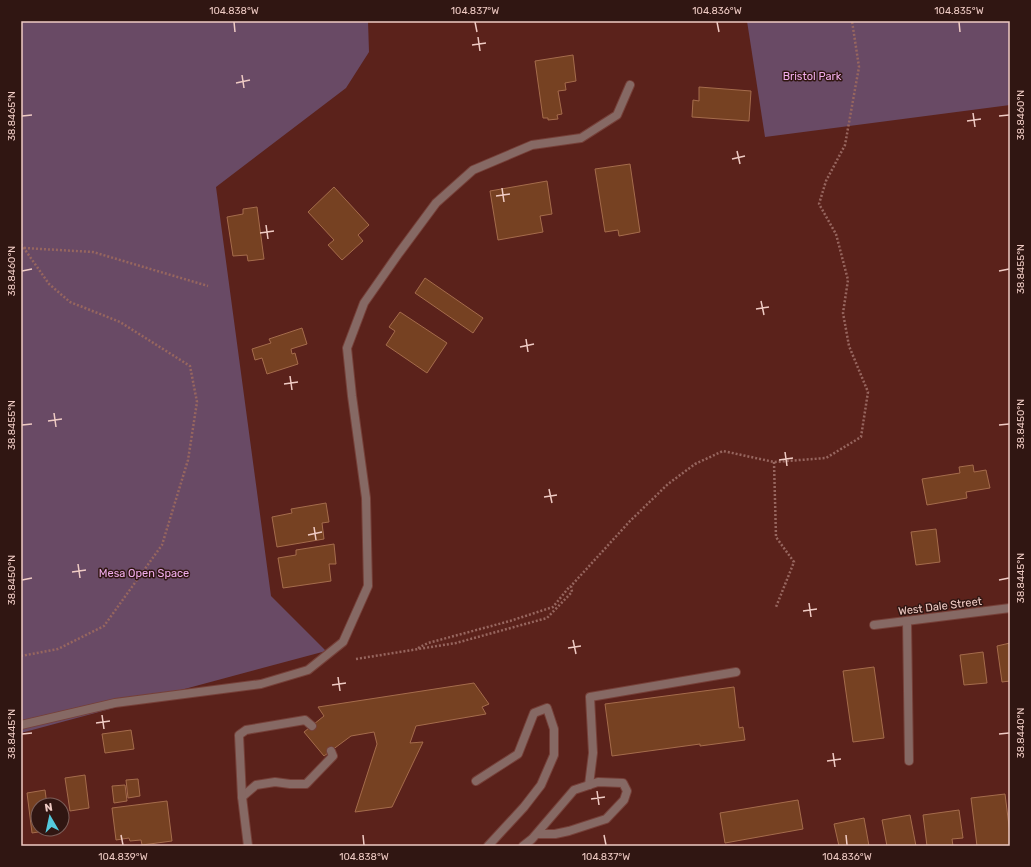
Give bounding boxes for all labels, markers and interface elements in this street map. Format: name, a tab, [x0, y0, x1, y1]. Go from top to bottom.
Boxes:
text: 104.838°W	[209, 5, 259, 17]
text: 104.837°W	[451, 5, 499, 17]
text: 104.836°W	[692, 5, 742, 17]
text: 104.835°W	[934, 5, 984, 17]
park label: Bristol Park	[783, 70, 842, 83]
text: 38.8460°N	[1015, 90, 1027, 140]
text: 38.8465°N	[6, 91, 18, 141]
text: 38.8455°N	[1015, 244, 1027, 294]
text: 38.8460°N	[6, 246, 18, 296]
text: 38.8450°N	[1015, 399, 1027, 449]
text: 38.8455°N	[6, 400, 18, 450]
text: 38.8445°N	[1015, 553, 1027, 603]
text: 38.8450°N	[6, 555, 18, 605]
park label: Mesa Open Space	[99, 567, 189, 580]
street label: West Dale Street	[897, 595, 983, 618]
text: 38.8440°N	[1015, 708, 1027, 758]
text: 38.8445°N	[6, 709, 18, 759]
north arrow	[30, 797, 70, 837]
text: N	[44, 801, 54, 815]
text: 104.839°W	[98, 851, 148, 863]
text: 104.838°W	[339, 851, 389, 863]
text: 104.837°W	[582, 851, 630, 863]
text: 104.836°W	[822, 851, 872, 863]

